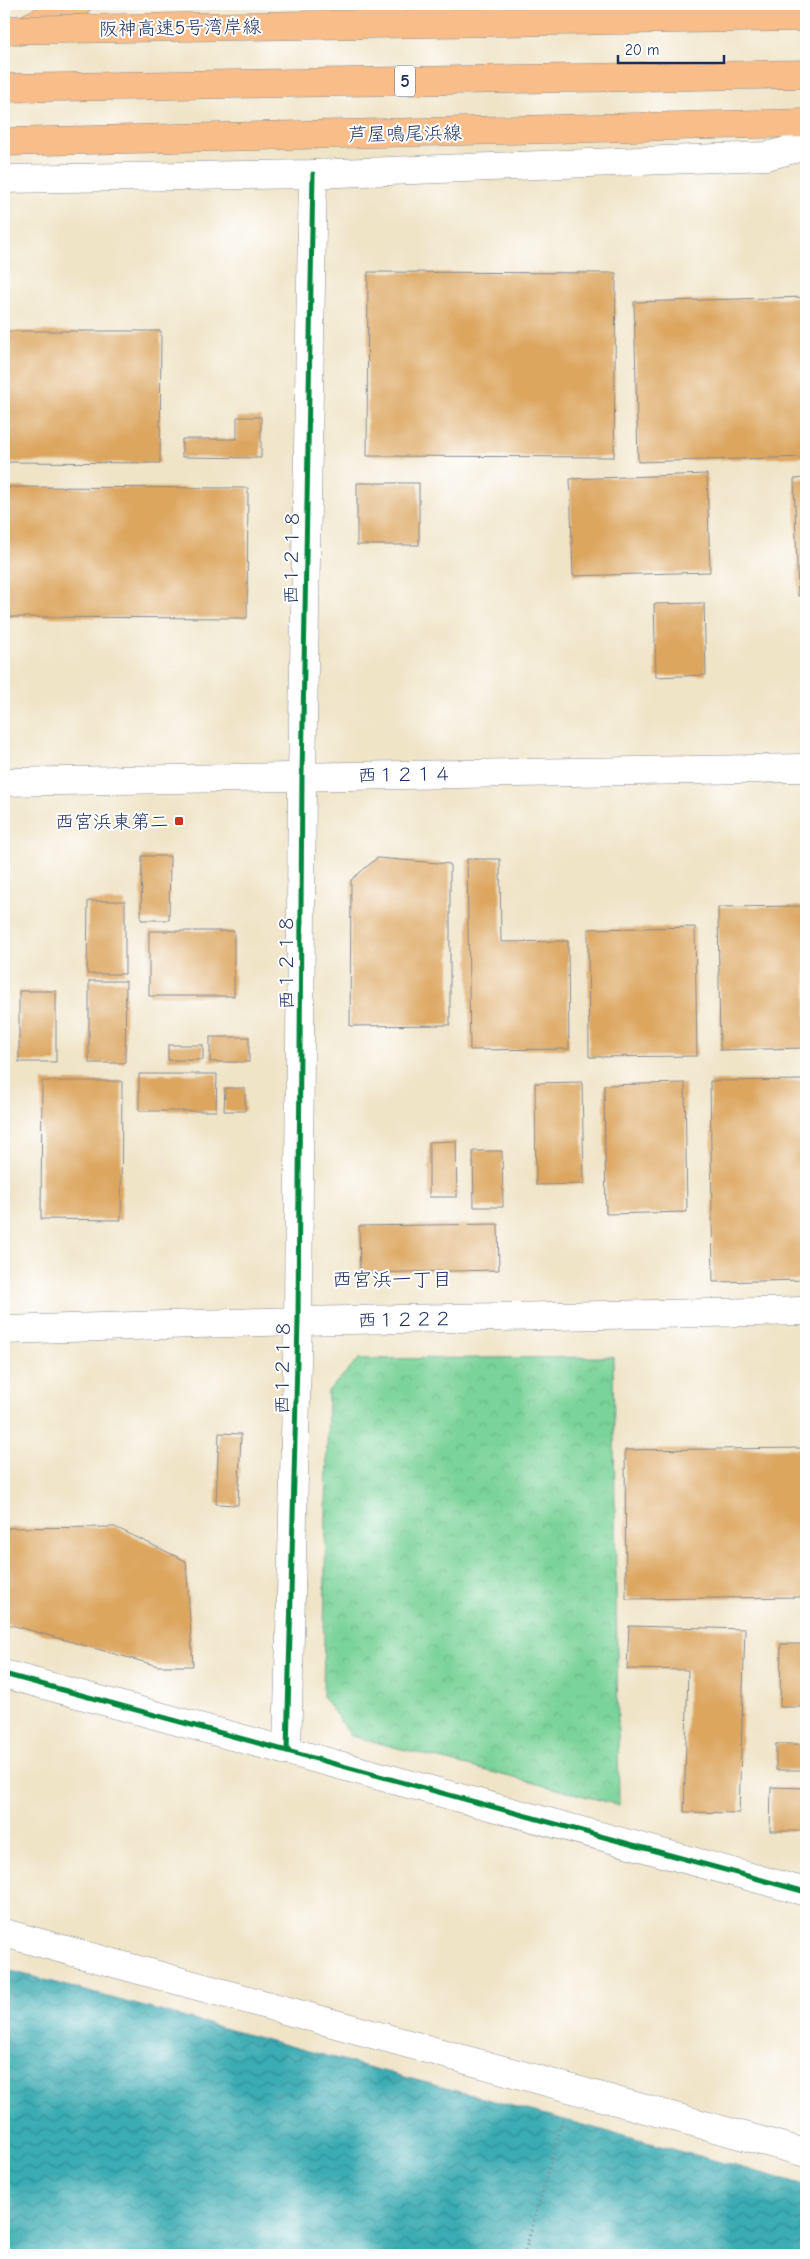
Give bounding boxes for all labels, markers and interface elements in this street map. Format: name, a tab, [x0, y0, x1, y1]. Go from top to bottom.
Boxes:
street label: 阪神高速5号湾岸線	[99, 16, 261, 40]
scale bar	[618, 32, 724, 64]
text: 20 m	[625, 41, 659, 59]
road number: 5	[395, 66, 415, 96]
street label: 芦屋鳴尾浜線	[348, 122, 462, 146]
street label: 西１２１８	[280, 509, 304, 605]
street label: 西１２１４	[357, 763, 453, 787]
place label: 西宮浜東第二	[55, 811, 169, 833]
marker: 西宮浜東第二	[173, 815, 185, 827]
street label: 西１２１８	[276, 914, 298, 1010]
district label: 西宮浜一丁目	[332, 1268, 452, 1291]
street label: 西１２２２	[357, 1308, 453, 1332]
street label: 西１２１８	[271, 1319, 295, 1415]

